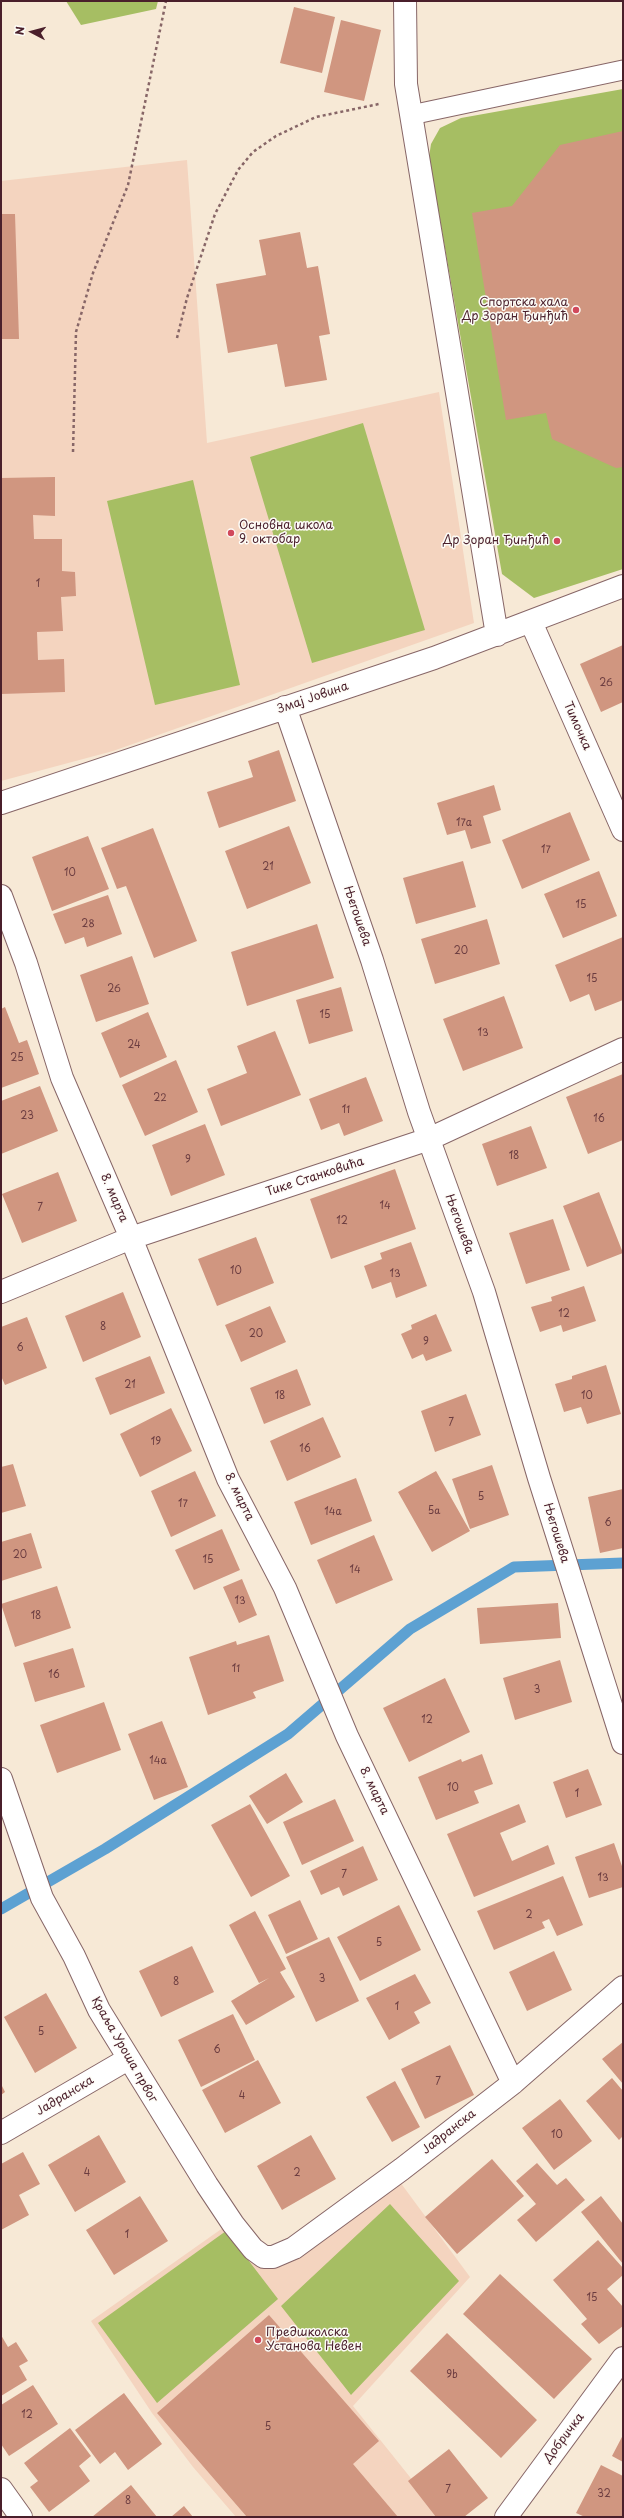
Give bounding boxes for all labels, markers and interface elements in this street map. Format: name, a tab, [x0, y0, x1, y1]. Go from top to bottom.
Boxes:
north arrow	[12, 12, 52, 52]
text: N	[11, 25, 28, 36]
place label: Спортска хала Др Зоран Ђинђић	[462, 296, 568, 324]
marker: Спортска хала Др Зоран Ђинђић	[571, 305, 581, 315]
place label: Основна школа 9. октобар	[239, 519, 333, 547]
marker: Основна школа 9. октобар	[226, 528, 236, 538]
place label: Др Зоран Ђинђић	[443, 534, 549, 548]
marker: Др Зоран Ђинђић	[552, 536, 562, 546]
house number: 1	[36, 578, 40, 590]
house number: 26	[599, 677, 613, 689]
street label: Змај Јовина	[276, 679, 350, 717]
street label: Тимочка	[560, 700, 594, 752]
house number: 17a	[456, 817, 472, 829]
house number: 17	[541, 844, 551, 856]
house number: 21	[262, 861, 274, 873]
house number: 10	[64, 867, 76, 879]
street label: Његошева	[340, 884, 374, 948]
house number: 15	[576, 899, 586, 911]
house number: 28	[81, 918, 95, 930]
house number: 20	[454, 945, 468, 957]
house number: 15	[587, 973, 597, 985]
house number: 26	[107, 983, 121, 995]
house number: 15	[320, 1009, 330, 1021]
house number: 13	[477, 1027, 489, 1039]
house number: 24	[127, 1039, 141, 1051]
house number: 25	[10, 1052, 24, 1064]
house number: 22	[153, 1092, 167, 1104]
house number: 11	[342, 1104, 350, 1116]
house number: 23	[20, 1110, 34, 1122]
house number: 16	[593, 1113, 605, 1125]
house number: 18	[509, 1150, 519, 1162]
house number: 9	[185, 1154, 191, 1166]
street label: Тике Станковића	[264, 1154, 366, 1200]
street label: 8. марта	[97, 1171, 131, 1225]
street label: Његошева	[442, 1192, 476, 1256]
house number: 14	[379, 1200, 391, 1212]
house number: 7	[37, 1202, 43, 1214]
house number: 12	[336, 1215, 348, 1227]
house number: 10	[230, 1265, 242, 1277]
house number: 13	[389, 1268, 401, 1280]
house number: 12	[558, 1308, 570, 1320]
house number: 8	[100, 1321, 106, 1333]
house number: 20	[249, 1328, 263, 1340]
house number: 9	[423, 1336, 429, 1348]
house number: 6	[16, 1342, 24, 1354]
house number: 21	[124, 1379, 136, 1391]
house number: 18	[275, 1390, 285, 1402]
house number: 10	[581, 1390, 593, 1402]
house number: 7	[448, 1417, 454, 1429]
house number: 19	[151, 1436, 161, 1448]
house number: 16	[299, 1443, 311, 1455]
street label: 8. марта	[221, 1471, 257, 1523]
house number: 5	[478, 1491, 484, 1503]
house number: 17	[178, 1498, 188, 1510]
street label: Његошева	[540, 1501, 572, 1565]
house number: 5a	[428, 1505, 440, 1517]
house number: 14a	[324, 1506, 342, 1518]
house number: 6	[604, 1517, 612, 1529]
house number: 20	[13, 1549, 27, 1561]
house number: 15	[203, 1554, 213, 1566]
house number: 14	[349, 1564, 361, 1576]
house number: 13	[234, 1595, 246, 1607]
house number: 18	[31, 1610, 41, 1622]
house number: 11	[232, 1663, 240, 1675]
house number: 16	[48, 1669, 60, 1681]
house number: 3	[534, 1684, 540, 1696]
house number: 12	[421, 1714, 433, 1726]
house number: 14a	[149, 1755, 167, 1767]
street label: 8. марта	[356, 1765, 392, 1817]
house number: 10	[447, 1782, 459, 1794]
house number: 1	[575, 1788, 579, 1800]
house number: 7	[341, 1869, 347, 1881]
house number: 13	[597, 1872, 609, 1884]
house number: 2	[525, 1909, 533, 1921]
house number: 5	[376, 1937, 382, 1949]
house number: 3	[319, 1973, 325, 1985]
house number: 8	[173, 1976, 179, 1988]
street label: Краља Уроша првог	[88, 1995, 160, 2105]
house number: 1	[395, 2001, 399, 2013]
house number: 5	[38, 2026, 44, 2038]
house number: 6	[213, 2044, 221, 2056]
street label: Јадранска	[34, 2073, 96, 2119]
house number: 7	[435, 2076, 441, 2088]
house number: 4	[239, 2090, 245, 2102]
street label: Јадранска	[419, 2107, 479, 2157]
house number: 10	[551, 2129, 563, 2141]
house number: 4	[84, 2167, 90, 2179]
house number: 2	[293, 2167, 301, 2179]
house number: 1	[125, 2229, 129, 2241]
house number: 15	[587, 2292, 597, 2304]
place label: Предшколска Установа Невен	[266, 2326, 362, 2354]
marker: Предшколска Установа Невен	[253, 2335, 263, 2345]
house number: 9b	[446, 2369, 458, 2381]
house number: 12	[21, 2409, 33, 2421]
street label: Добричка	[541, 2410, 587, 2466]
house number: 5	[265, 2421, 271, 2433]
house number: 7	[445, 2484, 451, 2496]
house number: 32	[597, 2488, 611, 2500]
house number: 8	[125, 2495, 131, 2507]

